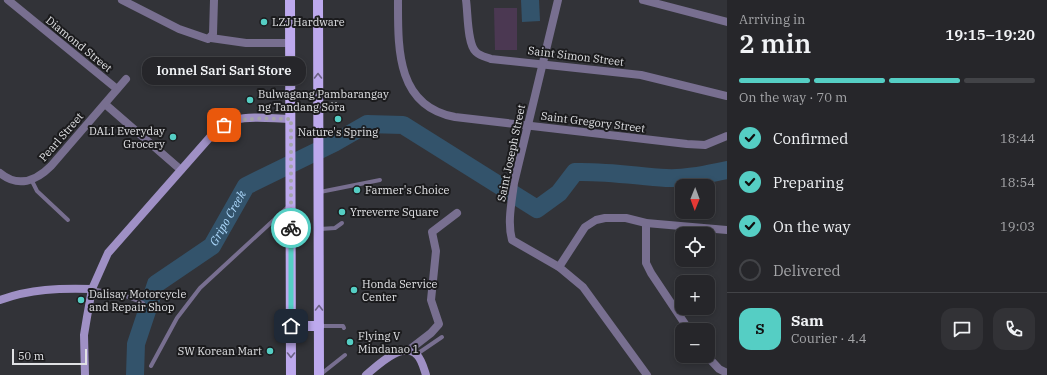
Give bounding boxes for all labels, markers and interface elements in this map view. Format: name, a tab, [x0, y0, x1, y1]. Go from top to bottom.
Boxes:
text: Arriving in	[739, 11, 805, 28]
street label: Diamond Street	[43, 13, 115, 75]
place label: LZJ Hardware	[272, 15, 345, 29]
marker: LZJ Hardware	[259, 17, 269, 27]
text: 19:15–19:20	[945, 25, 1035, 44]
text: 2 min	[739, 26, 811, 60]
street label: Saint Simon Street	[527, 43, 625, 69]
callout: Ionnel Sari Sari Store	[142, 57, 306, 85]
text: Ionnel Sari Sari Store	[156, 62, 292, 79]
one-way arrow	[314, 73, 322, 79]
place label: Bulwagang Pambarangay ng Tandang Sora	[258, 87, 389, 114]
text: On the way · 70 m	[739, 89, 847, 106]
marker: Bulwagang Pambarangay ng Tandang Sora	[245, 95, 255, 105]
street label: Saint Joseph Street	[494, 103, 528, 203]
pin	[207, 108, 241, 142]
street label: Saint Gregory Street	[540, 109, 646, 135]
street label: Pearl Street	[36, 110, 86, 164]
icon: bag	[213, 114, 235, 136]
marker: Nature's Spring	[333, 114, 343, 124]
place label: DALI Everyday Grocery	[89, 124, 165, 151]
place label: Nature's Spring	[298, 125, 378, 139]
icon: check	[739, 127, 761, 149]
text: Confirmed	[773, 129, 848, 148]
text: 18:44	[1000, 130, 1035, 147]
marker: DALI Everyday Grocery	[168, 132, 178, 142]
icon: check	[739, 171, 761, 193]
text: Preparing	[773, 173, 844, 192]
text: 18:54	[1000, 174, 1035, 191]
north arrow	[675, 179, 715, 219]
map controls	[675, 179, 715, 363]
place label: Farmer's Choice	[365, 183, 450, 197]
marker: Farmer's Choice	[352, 185, 362, 195]
water label: Gripo Creek	[206, 187, 249, 248]
place label: Yrreverre Square	[350, 205, 439, 219]
marker: Yrreverre Square	[337, 207, 347, 217]
courier	[271, 208, 311, 248]
icon: check	[739, 215, 761, 237]
icon: bike	[280, 217, 302, 239]
text: On the way	[773, 217, 851, 236]
text: 19:03	[1000, 218, 1035, 235]
button: locate	[675, 227, 715, 267]
text: Delivered	[773, 261, 841, 280]
button: +	[675, 275, 715, 315]
place label: Honda Service Center	[362, 277, 438, 304]
marker: Honda Service Center	[349, 285, 359, 295]
place label: Dalisay Motorcycle and Repair Shop	[89, 287, 186, 314]
marker: Dalisay Motorcycle and Repair Shop	[76, 295, 86, 305]
one-way arrow	[315, 305, 323, 311]
button: chat	[941, 308, 983, 350]
button: phone	[993, 308, 1035, 350]
pin	[274, 309, 308, 343]
text: Sam	[791, 311, 824, 330]
icon: home	[280, 315, 302, 337]
text: S	[755, 319, 765, 338]
button: −	[675, 323, 715, 363]
place label: Flying V Mindanao 1	[358, 329, 419, 356]
text: Courier · 4.4	[791, 330, 867, 347]
marker: Flying V Mindanao 1	[345, 337, 355, 347]
place label: SW Korean Mart	[178, 344, 262, 358]
marker: SW Korean Mart	[265, 346, 275, 356]
scale bar	[12, 347, 87, 366]
text: 50 m	[18, 349, 44, 363]
one-way arrow	[287, 352, 296, 358]

